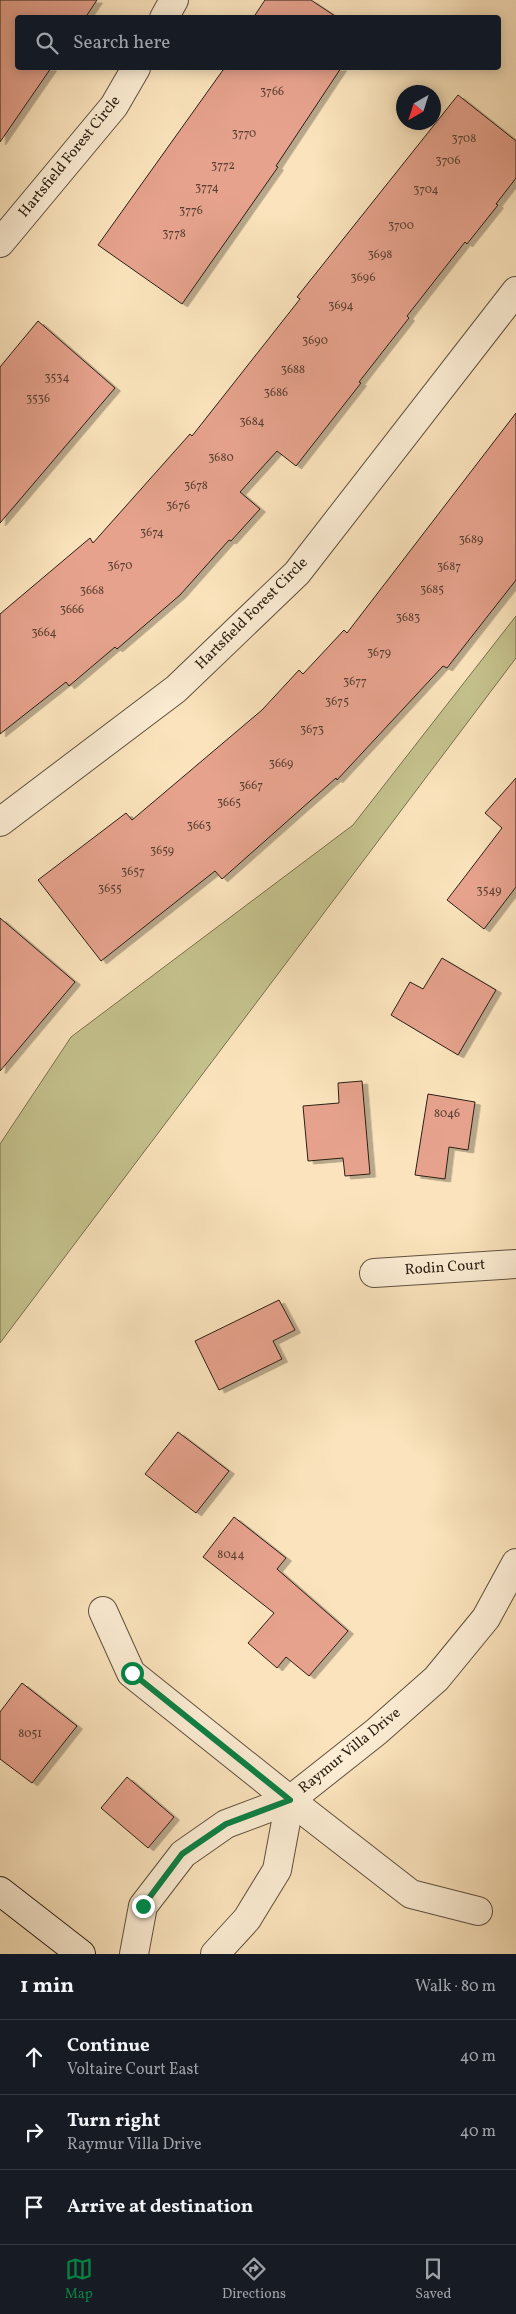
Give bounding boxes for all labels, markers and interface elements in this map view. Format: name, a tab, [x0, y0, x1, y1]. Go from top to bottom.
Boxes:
search box	[15, 15, 501, 70]
icon: search	[33, 29, 61, 57]
text: Search here	[73, 30, 170, 56]
house number: 3766	[260, 84, 284, 100]
north arrow	[396, 85, 441, 130]
street label: Hartsfield Forest Circle	[14, 92, 126, 222]
house number: 3770	[232, 126, 256, 142]
house number: 3708	[452, 131, 476, 147]
house number: 3706	[436, 153, 460, 169]
house number: 3772	[211, 158, 235, 174]
house number: 3774	[195, 180, 219, 196]
house number: 3704	[413, 182, 439, 198]
house number: 3776	[179, 203, 203, 219]
house number: 3700	[388, 218, 414, 234]
house number: 3778	[162, 226, 186, 242]
house number: 3698	[368, 247, 392, 263]
house number: 3696	[350, 270, 376, 286]
house number: 3694	[328, 298, 354, 314]
house number: 3690	[302, 333, 328, 349]
house number: 3688	[281, 362, 305, 378]
house number: 3534	[44, 370, 70, 386]
house number: 3686	[264, 385, 288, 401]
house number: 3536	[26, 391, 50, 407]
house number: 3684	[239, 414, 265, 430]
house number: 3680	[208, 450, 234, 466]
house number: 3678	[184, 478, 208, 494]
house number: 3676	[166, 498, 190, 514]
house number: 3674	[140, 525, 164, 541]
house number: 3689	[459, 532, 483, 548]
street label: Hartsfield Forest Circle	[191, 553, 313, 675]
house number: 3670	[108, 558, 132, 574]
house number: 3687	[437, 559, 461, 575]
house number: 3685	[420, 582, 444, 598]
house number: 3668	[80, 583, 104, 599]
house number: 3666	[60, 602, 84, 618]
house number: 3683	[396, 610, 420, 626]
house number: 3664	[31, 625, 57, 641]
house number: 3679	[367, 645, 391, 661]
house number: 3677	[343, 674, 367, 690]
house number: 3675	[325, 694, 349, 710]
house number: 3673	[300, 722, 324, 738]
house number: 3669	[269, 756, 293, 772]
house number: 3667	[239, 778, 263, 794]
house number: 3665	[217, 795, 241, 811]
house number: 3663	[187, 818, 211, 834]
house number: 3659	[150, 843, 174, 859]
house number: 3657	[121, 864, 145, 880]
house number: 3655	[98, 881, 122, 897]
house number: 3549	[477, 883, 501, 899]
house number: 8046	[434, 1106, 460, 1122]
street label: Rodin Court	[404, 1255, 486, 1281]
house number: 8044	[217, 1547, 245, 1563]
route start	[121, 1662, 144, 1685]
street label: Raymur Villa Drive	[294, 1703, 406, 1799]
house number: 8051	[18, 1726, 42, 1742]
route end	[132, 1895, 155, 1918]
text: 1 min	[20, 1972, 74, 2001]
text: Walk · 80 m	[415, 1976, 496, 1998]
text: Continue	[67, 2033, 150, 2059]
icon: ahead	[20, 2043, 48, 2071]
text: 40 m	[460, 2046, 496, 2068]
text: Voltaire Court East	[67, 2059, 199, 2081]
text: Turn right	[67, 2108, 160, 2134]
icon: right	[20, 2118, 48, 2146]
text: 40 m	[460, 2121, 496, 2143]
text: Raymur Villa Drive	[67, 2134, 202, 2156]
icon: arrive	[20, 2193, 48, 2221]
text: Arrive at destination	[67, 2194, 253, 2220]
tab: Map	[65, 2255, 93, 2304]
tab: Directions	[222, 2255, 286, 2304]
tab: Saved	[415, 2255, 451, 2304]

